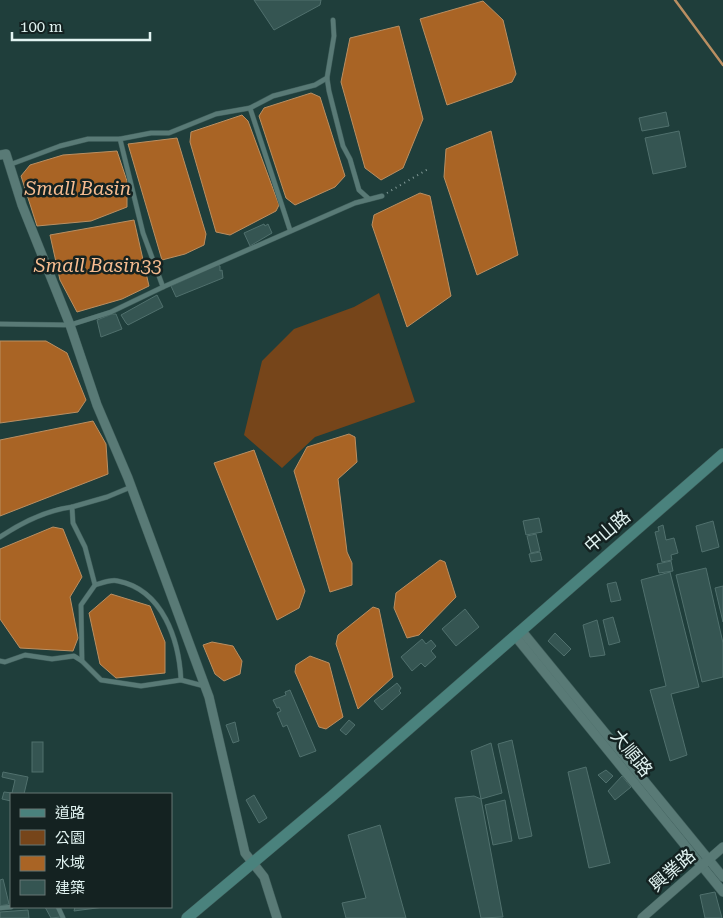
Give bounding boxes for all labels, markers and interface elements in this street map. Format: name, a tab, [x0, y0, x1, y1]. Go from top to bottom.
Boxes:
scale bar	[12, 10, 150, 42]
text: 100 m	[20, 18, 63, 36]
water label: Small Basin	[24, 177, 132, 200]
water label: Small Basin33	[33, 254, 162, 277]
street label: 中山路	[580, 505, 634, 557]
street label: 大順路	[607, 725, 657, 781]
legend	[10, 793, 172, 908]
text: 道路	[55, 804, 85, 822]
text: 公園	[55, 829, 85, 847]
street label: 興業路	[645, 844, 699, 896]
text: 水域	[55, 854, 85, 872]
text: 建築	[55, 879, 85, 897]

